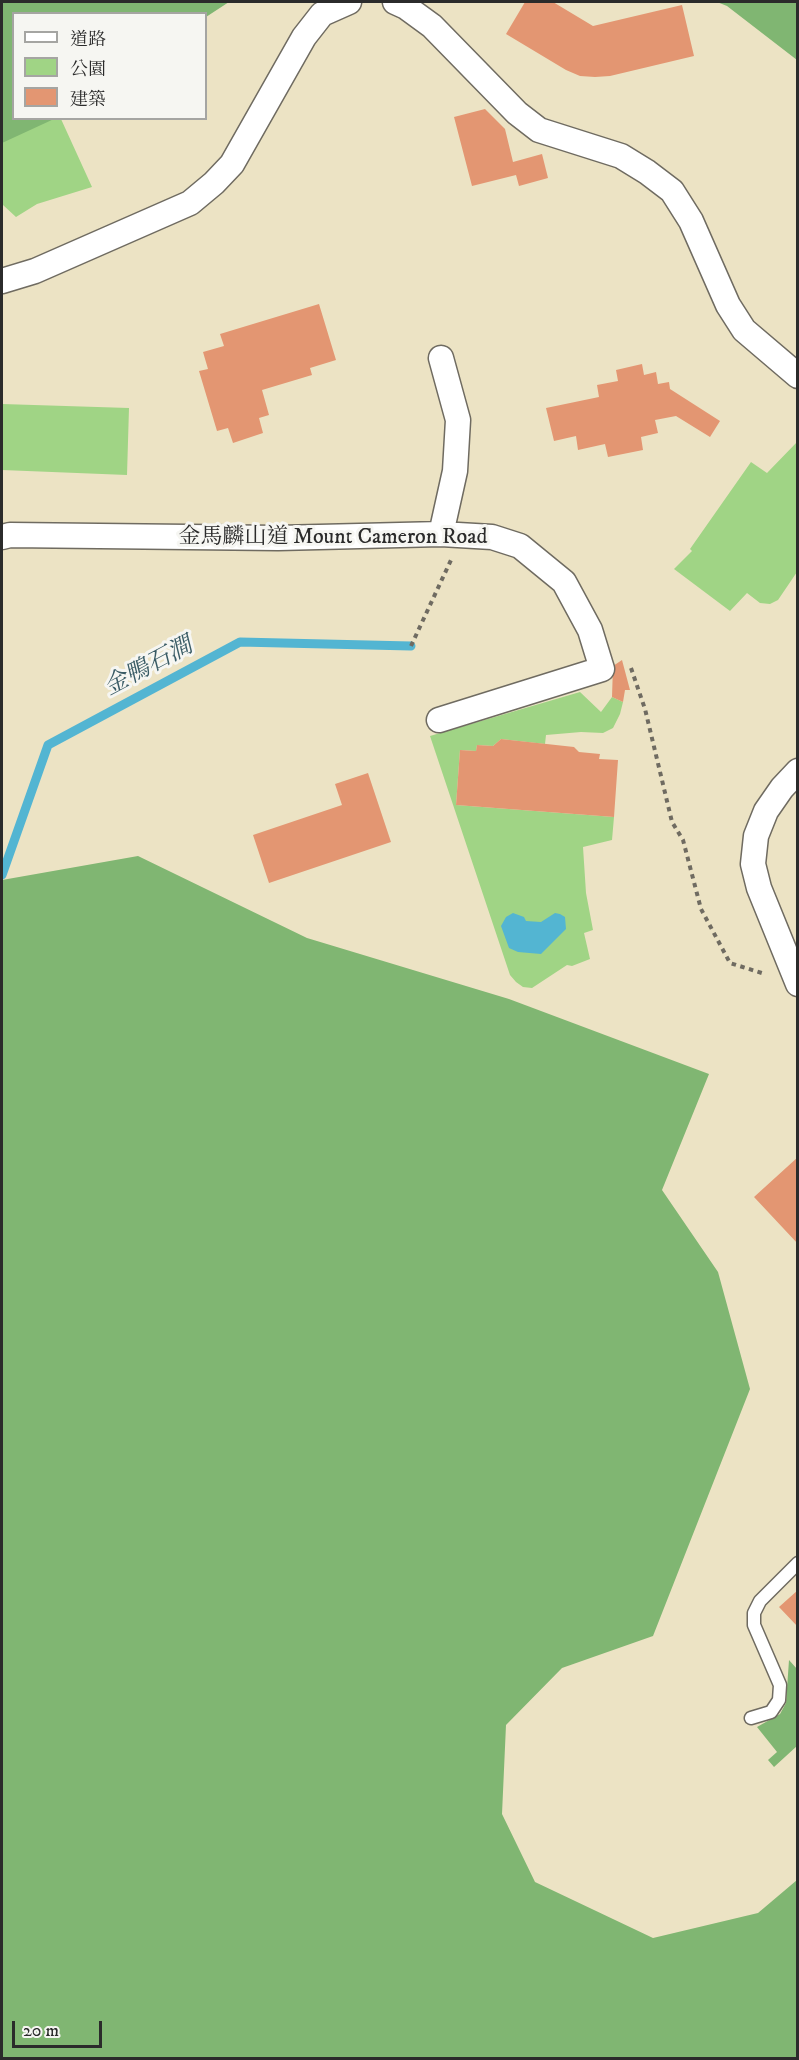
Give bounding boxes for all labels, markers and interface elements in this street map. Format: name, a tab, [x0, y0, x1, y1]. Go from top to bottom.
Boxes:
legend	[12, 12, 207, 120]
text: 道路	[70, 29, 106, 51]
text: 公園	[70, 59, 106, 81]
text: 建築	[70, 89, 106, 111]
street label: 金馬麟山道 Mount Cameron Road	[178, 525, 488, 551]
water label: 金鴨石澗	[100, 633, 198, 703]
scale bar	[15, 2009, 105, 2047]
text: 20 m	[23, 2020, 59, 2042]

